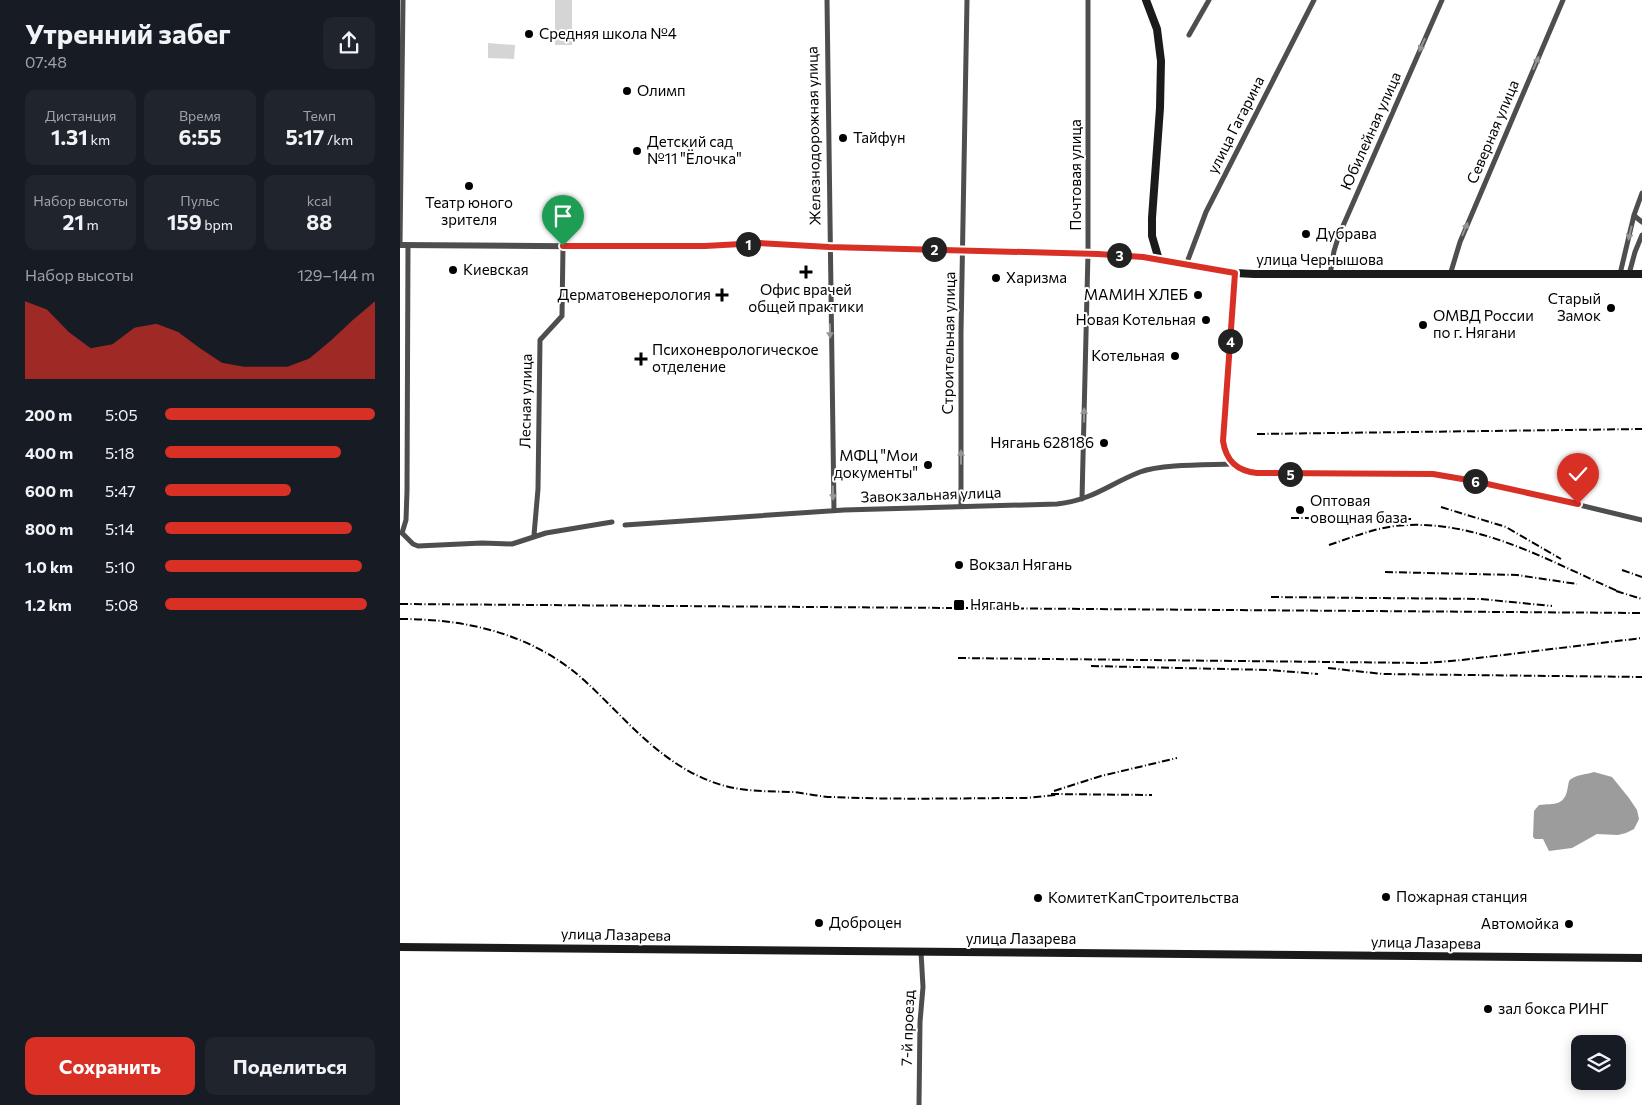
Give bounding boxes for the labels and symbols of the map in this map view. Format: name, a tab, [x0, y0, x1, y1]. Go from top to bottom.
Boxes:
place label: Средняя школа №4	[539, 24, 677, 42]
marker: Средняя школа №4	[523, 28, 535, 40]
one-way arrow	[1418, 38, 1426, 52]
street label: Железнодорожная улица	[802, 46, 824, 226]
one-way arrow	[1532, 55, 1540, 70]
street label: Юбилейная улица	[1336, 69, 1404, 192]
street label: улица Гагарина	[1203, 73, 1267, 176]
street label: Северная улица	[1462, 77, 1522, 186]
place label: Олимп	[637, 81, 686, 99]
marker: Олимп	[621, 85, 633, 97]
street label: Почтовая улица	[1066, 119, 1084, 231]
place label: Тайфун	[853, 128, 906, 146]
place label: Детский сад №11 "Ёлочка"	[647, 132, 742, 167]
marker: Тайфун	[837, 132, 849, 144]
marker: Детский сад №11 "Ёлочка"	[631, 145, 643, 157]
marker: Театр юного зрителя	[463, 180, 475, 192]
place label: Театр юного зрителя	[425, 193, 513, 228]
pin	[542, 195, 584, 246]
one-way arrow	[1462, 222, 1470, 236]
place label: Дубрава	[1316, 224, 1377, 242]
one-way arrow	[1626, 226, 1634, 241]
marker: Дубрава	[1300, 228, 1312, 240]
pin: 1	[736, 232, 760, 256]
pin: 2	[922, 236, 946, 262]
pin: 3	[1106, 242, 1132, 268]
street label: улица Чернышова	[1256, 250, 1384, 268]
place label: Киевская	[463, 260, 529, 278]
marker: Киевская	[447, 264, 459, 276]
marker: Офис врачей общей практики	[799, 265, 813, 279]
place label: Харизма	[1006, 268, 1067, 286]
street label: Строительная улица	[938, 271, 958, 415]
marker: Харизма	[990, 272, 1002, 284]
place label: Офис врачей общей практики	[748, 280, 864, 315]
place label: Дерматовенерология	[558, 285, 711, 303]
place label: МАМИН ХЛЕБ	[1084, 285, 1188, 303]
marker: Дерматовенерология	[715, 288, 729, 302]
marker: МАМИН ХЛЕБ	[1192, 289, 1204, 301]
place label: Старый Замок	[1548, 289, 1601, 324]
marker: Старый Замок	[1605, 302, 1617, 314]
place label: ОМВД России по г. Нягани	[1433, 306, 1534, 341]
place label: Новая Котельная	[1075, 310, 1196, 328]
marker: Новая Котельная	[1200, 314, 1212, 326]
marker: ОМВД России по г. Нягани	[1417, 319, 1429, 331]
one-way arrow	[827, 323, 835, 339]
pin: 4	[1218, 328, 1242, 354]
place label: Психоневрологическое отделение	[652, 340, 819, 375]
place label: Котельная	[1091, 346, 1165, 364]
marker: Котельная	[1169, 350, 1181, 362]
marker: Психоневрологическое отделение	[634, 352, 648, 366]
street label: Лесная улица	[515, 353, 535, 448]
one-way arrow	[1080, 407, 1088, 423]
place label: Нягань 628186	[990, 433, 1094, 451]
marker: Нягань 628186	[1098, 437, 1110, 449]
place label: МФЦ "Мои документы"	[834, 446, 918, 481]
one-way arrow	[957, 449, 965, 465]
pin	[1557, 453, 1599, 504]
marker: МФЦ "Мои документы"	[922, 459, 934, 471]
pin: 5	[1278, 462, 1302, 486]
pin: 6	[1462, 468, 1488, 494]
street label: Завокзальная улица	[860, 483, 1002, 505]
one-way arrow	[829, 486, 837, 502]
place label: Оптовая овощная база	[1310, 491, 1408, 526]
marker: Оптовая овощная база	[1294, 504, 1306, 516]
place label: Вокзал Нягань	[969, 555, 1072, 573]
marker: Вокзал Нягань	[953, 559, 965, 571]
place label: Нягань	[970, 595, 1020, 613]
marker: Нягань	[952, 598, 966, 612]
place label: Пожарная станция	[1396, 887, 1527, 905]
place label: КомитетКапСтроительства	[1048, 888, 1239, 906]
marker: Пожарная станция	[1380, 891, 1392, 903]
marker: КомитетКапСтроительства	[1032, 892, 1044, 904]
place label: Доброцен	[829, 913, 902, 931]
place label: Автомойка	[1481, 914, 1559, 932]
marker: Доброцен	[813, 917, 825, 929]
marker: Автомойка	[1563, 918, 1575, 930]
street label: улица Лазарева	[561, 924, 671, 944]
street label: улица Лазарева	[966, 929, 1076, 947]
street label: улица Лазарева	[1371, 932, 1481, 952]
street label: 7-й проезд	[897, 989, 917, 1066]
place label: зал бокса РИНГ	[1498, 999, 1609, 1017]
marker: зал бокса РИНГ	[1482, 1003, 1494, 1015]

